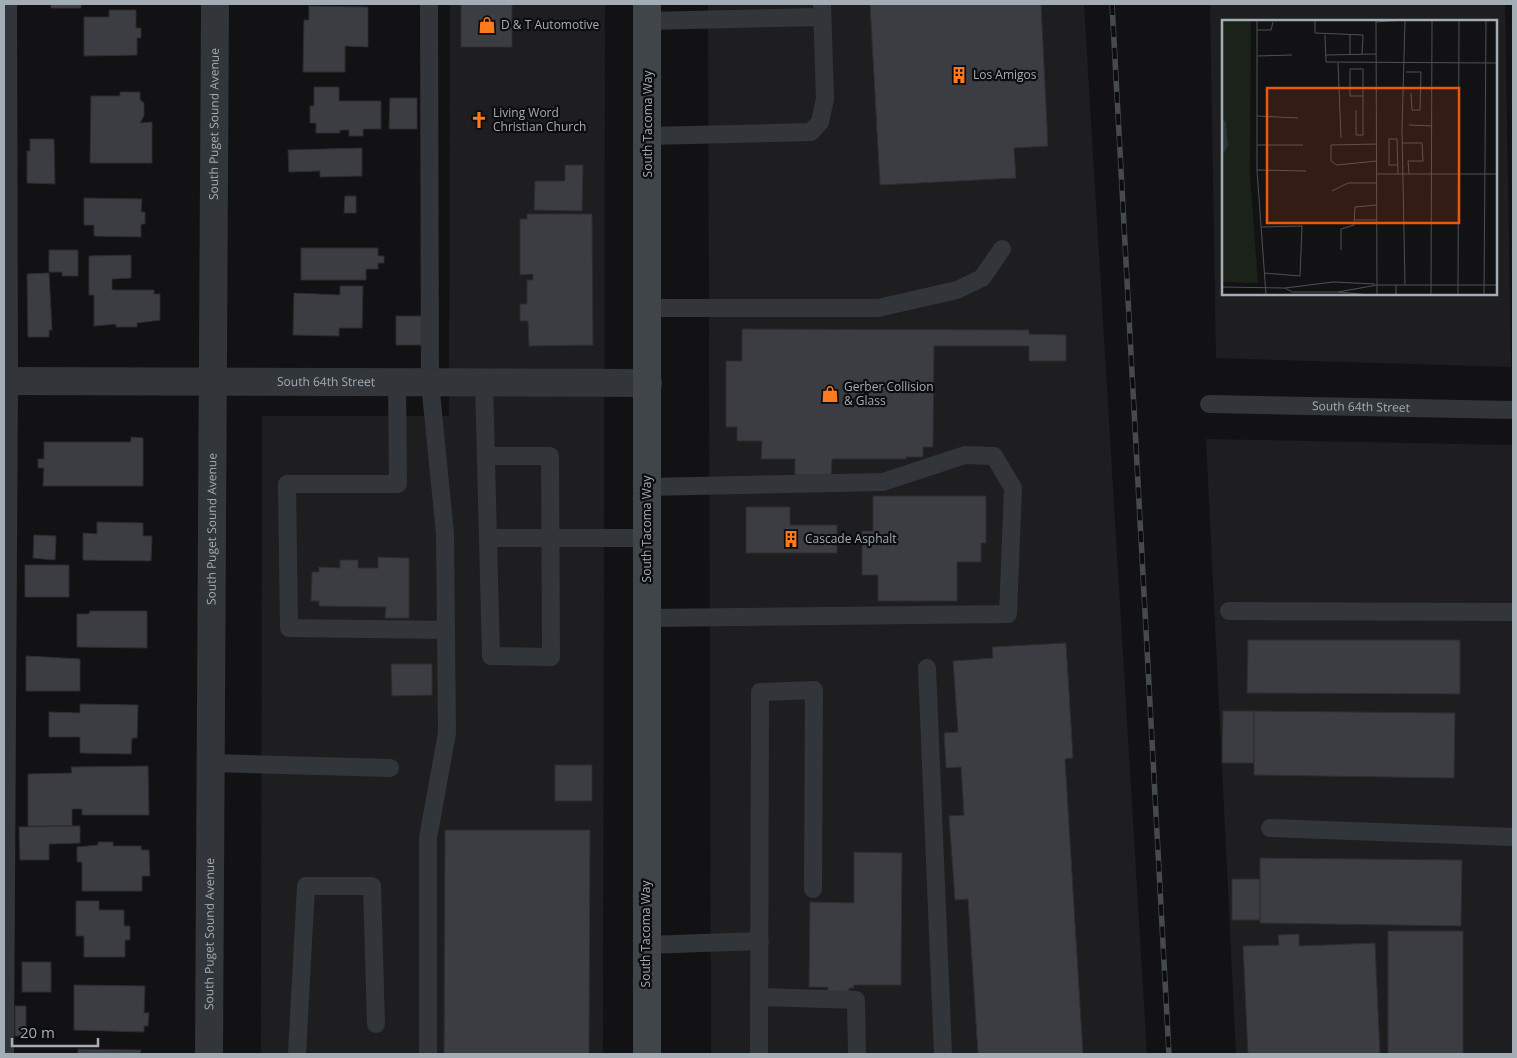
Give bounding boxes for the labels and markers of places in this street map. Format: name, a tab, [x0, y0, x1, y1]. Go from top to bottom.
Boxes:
shop icon: D & T Automotive	[477, 15, 497, 35]
place label: D & T Automotive	[501, 16, 599, 33]
building icon: Los Amigos	[949, 65, 969, 85]
place label: Los Amigos	[973, 66, 1037, 83]
place label: Living Word Christian Church	[493, 104, 586, 135]
church icon: Living Word Christian Church	[469, 110, 489, 130]
place label: Gerber Collision & Glass	[844, 378, 934, 409]
shop icon: Gerber Collision & Glass	[820, 384, 840, 404]
building icon: Cascade Asphalt	[781, 529, 801, 549]
place label: Cascade Asphalt	[805, 530, 897, 547]

